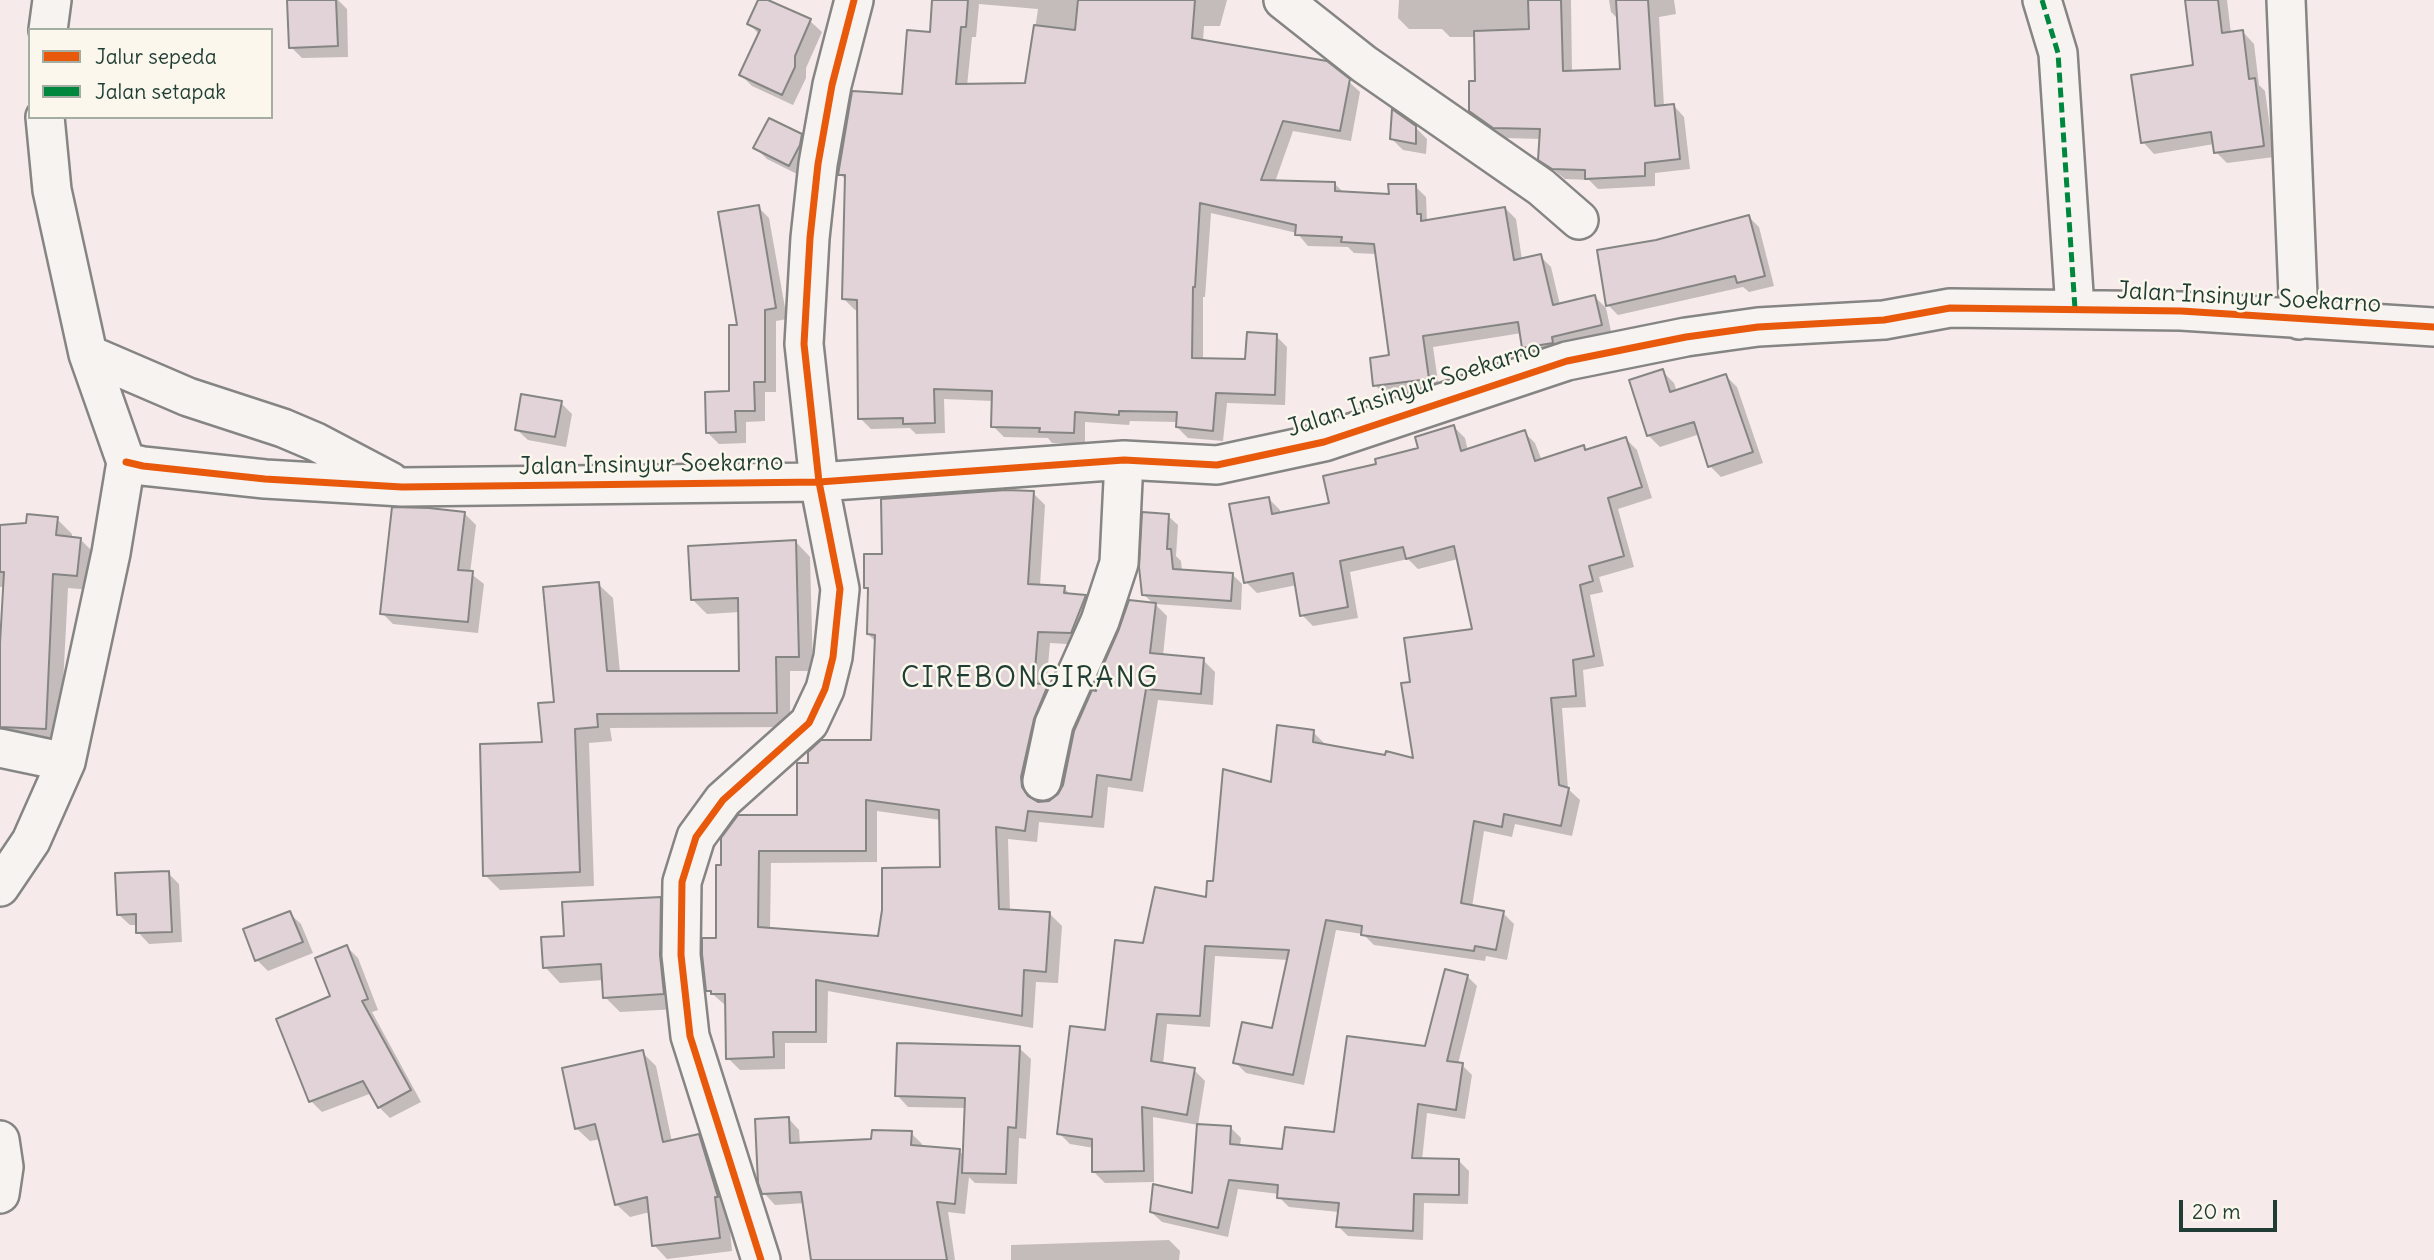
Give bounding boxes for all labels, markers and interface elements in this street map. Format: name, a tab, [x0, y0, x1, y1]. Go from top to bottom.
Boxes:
legend	[28, 28, 273, 119]
text: Jalur sepeda	[95, 43, 217, 70]
text: Jalan setapak	[95, 78, 226, 105]
street label: Jalan Insinyur Soekarno	[2116, 277, 2382, 319]
street label: Jalan Insinyur Soekarno	[1284, 334, 1544, 444]
street label: Jalan Insinyur Soekarno	[518, 448, 784, 482]
district label: CIREBONGIRANG	[903, 662, 1157, 696]
scale bar	[2182, 1186, 2280, 1230]
text: 20 m	[2192, 1198, 2241, 1225]

